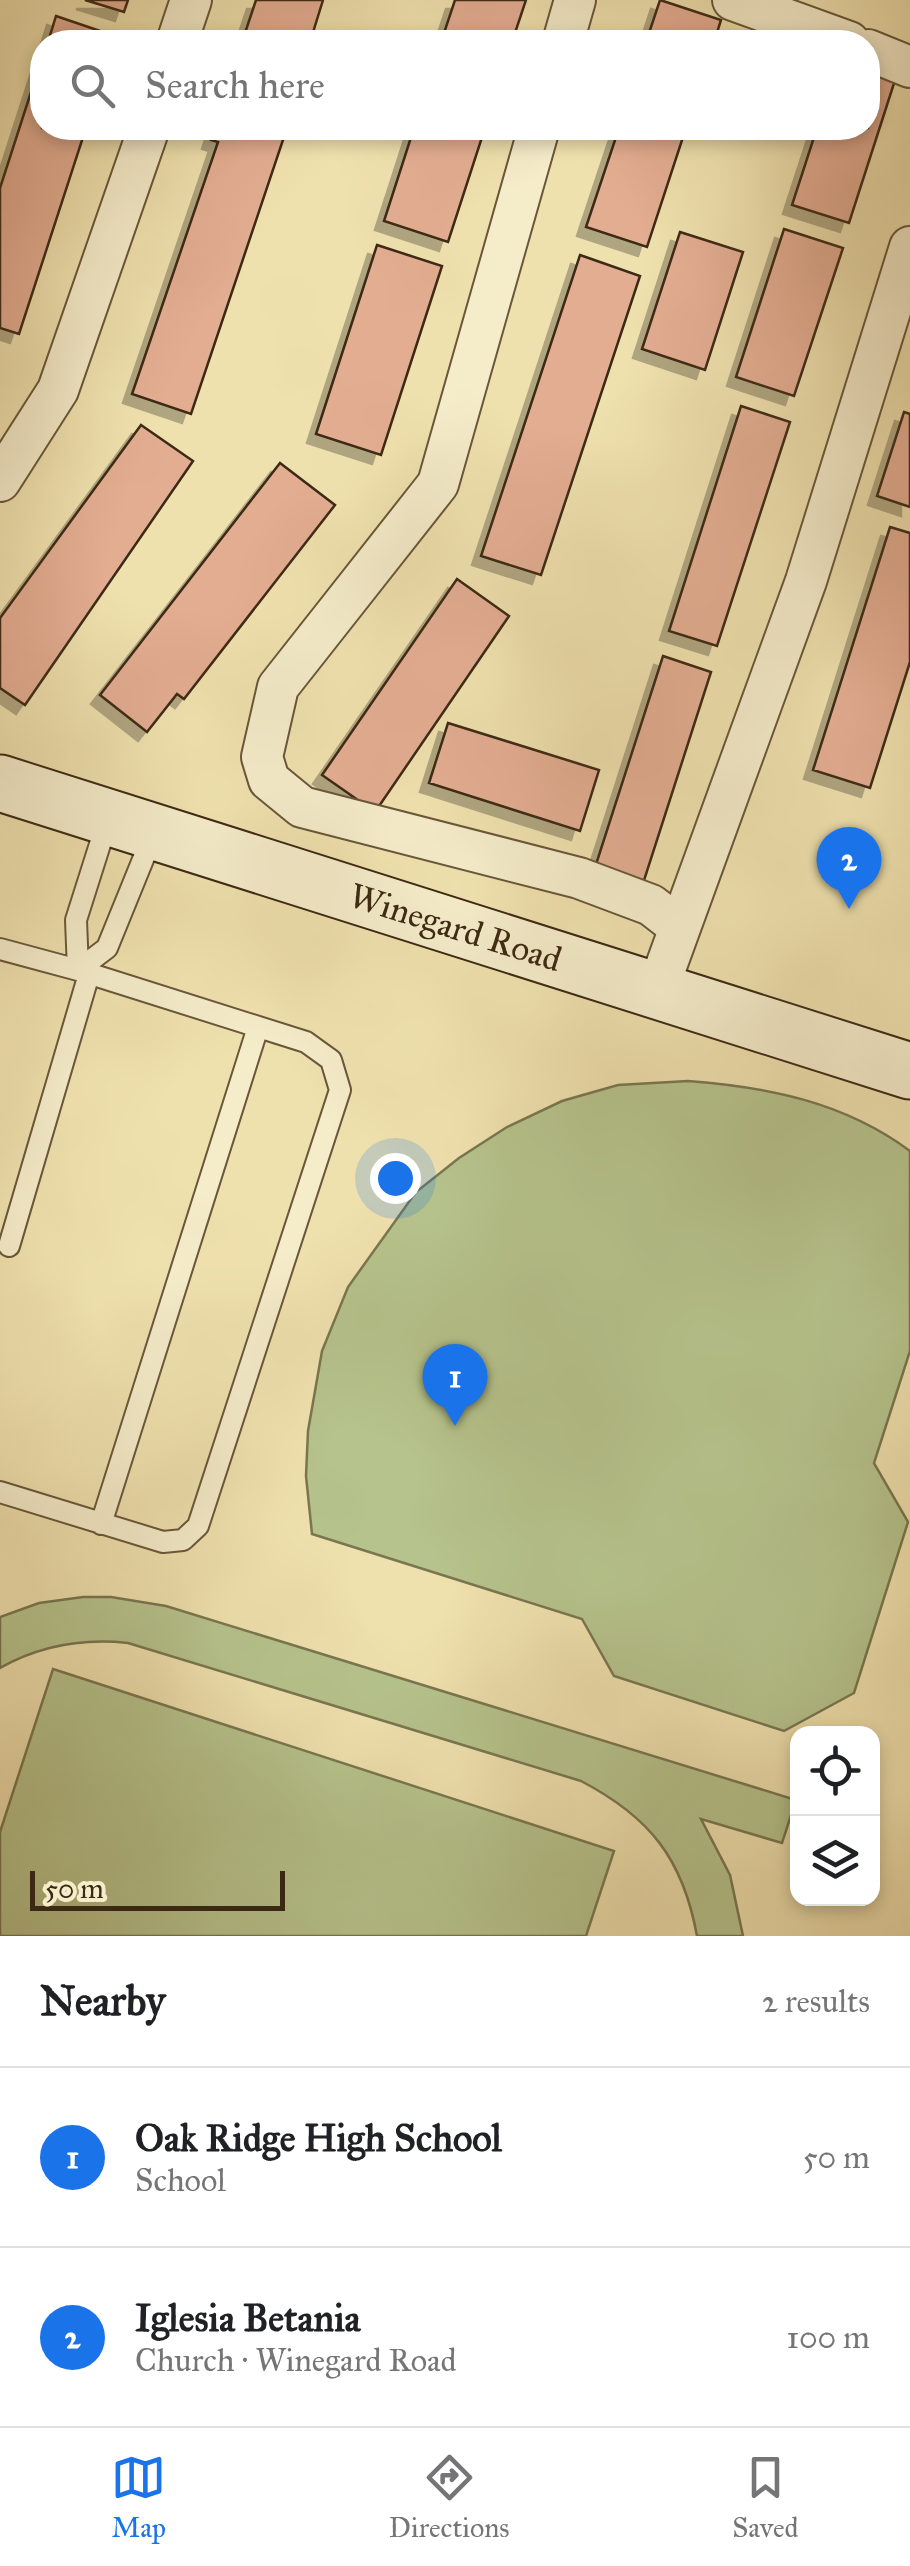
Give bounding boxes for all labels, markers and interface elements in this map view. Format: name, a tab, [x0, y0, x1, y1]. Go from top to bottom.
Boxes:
search box	[30, 30, 880, 140]
icon: search	[65, 58, 120, 113]
text: Search here	[145, 62, 325, 108]
pin: 2	[816, 826, 882, 909]
street label: Winegard Road	[344, 874, 568, 981]
your location	[370, 1153, 421, 1204]
pin: 1	[422, 1344, 488, 1426]
map controls	[790, 1726, 880, 1906]
button: locate	[790, 1726, 880, 1816]
button: layers	[790, 1816, 880, 1906]
scale bar	[30, 1866, 285, 1911]
text: 50 m	[45, 1871, 104, 1906]
text: Nearby	[40, 1975, 165, 2027]
text: 2 results	[762, 1982, 870, 2021]
text: Oak Ridge High School	[135, 2115, 502, 2161]
text: 1	[66, 2138, 79, 2177]
text: 50 m	[803, 2138, 870, 2177]
text: School	[135, 2161, 226, 2200]
text: Iglesia Betania	[135, 2295, 361, 2341]
text: 2	[65, 2318, 80, 2357]
text: 100 m	[786, 2318, 870, 2357]
text: Church · Winegard Road	[135, 2341, 457, 2380]
tab: Map	[111, 2450, 166, 2545]
tab: Directions	[389, 2450, 510, 2545]
tab: Saved	[732, 2450, 799, 2545]

